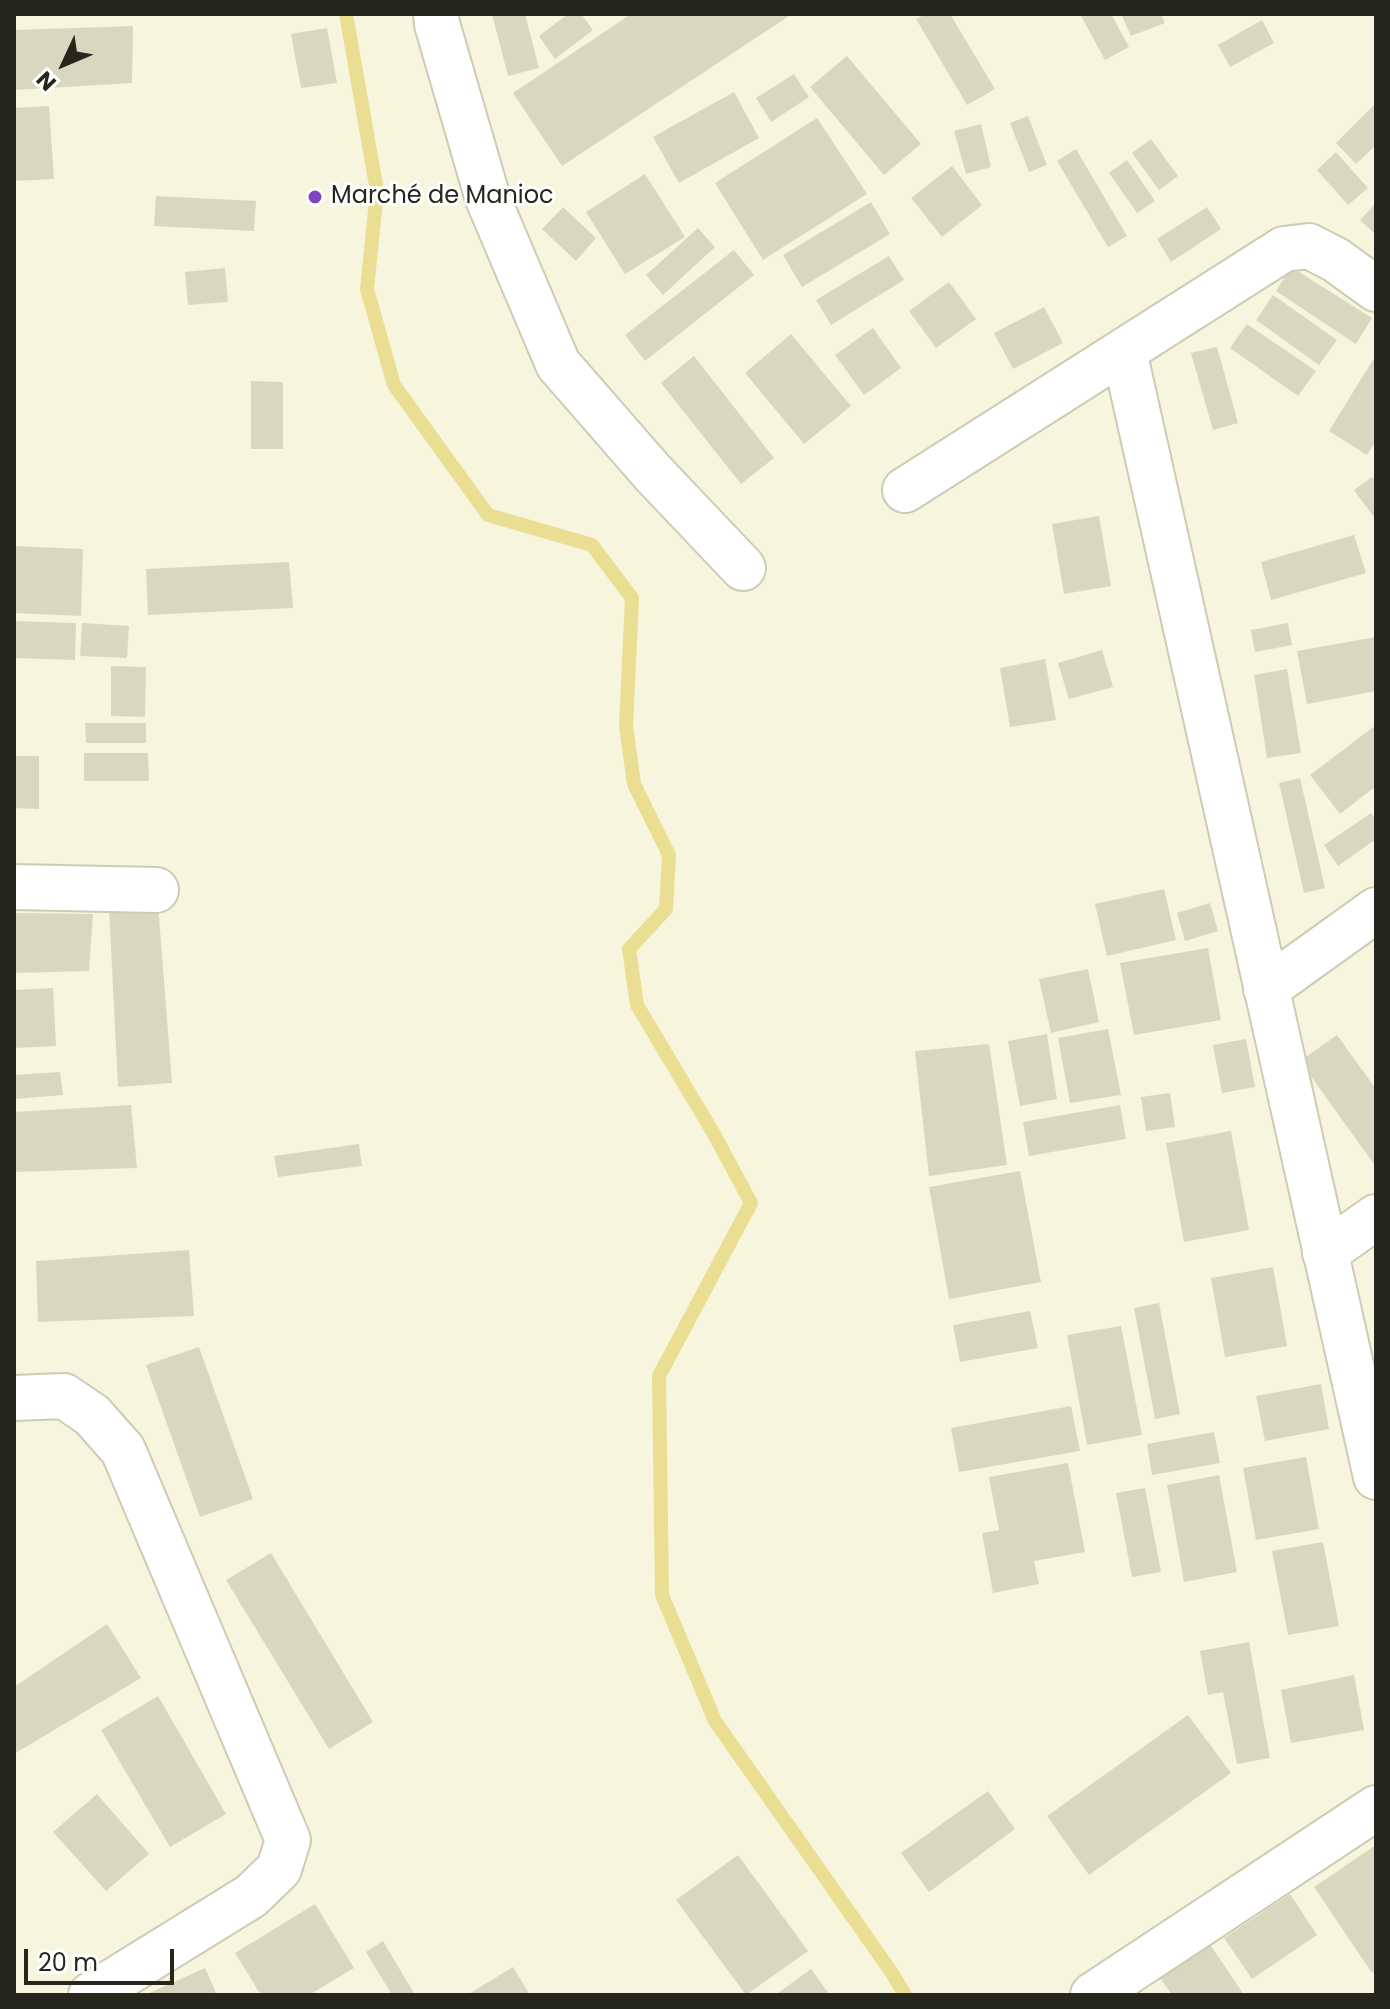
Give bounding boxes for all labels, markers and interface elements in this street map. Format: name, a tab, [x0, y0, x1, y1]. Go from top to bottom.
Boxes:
north arrow	[24, 24, 104, 104]
text: N	[29, 64, 63, 98]
place label: Marché de Manioc	[331, 183, 554, 211]
marker: Marché de Manioc	[306, 188, 324, 206]
scale bar	[28, 1933, 178, 1983]
text: 20 m	[38, 1946, 98, 1979]

